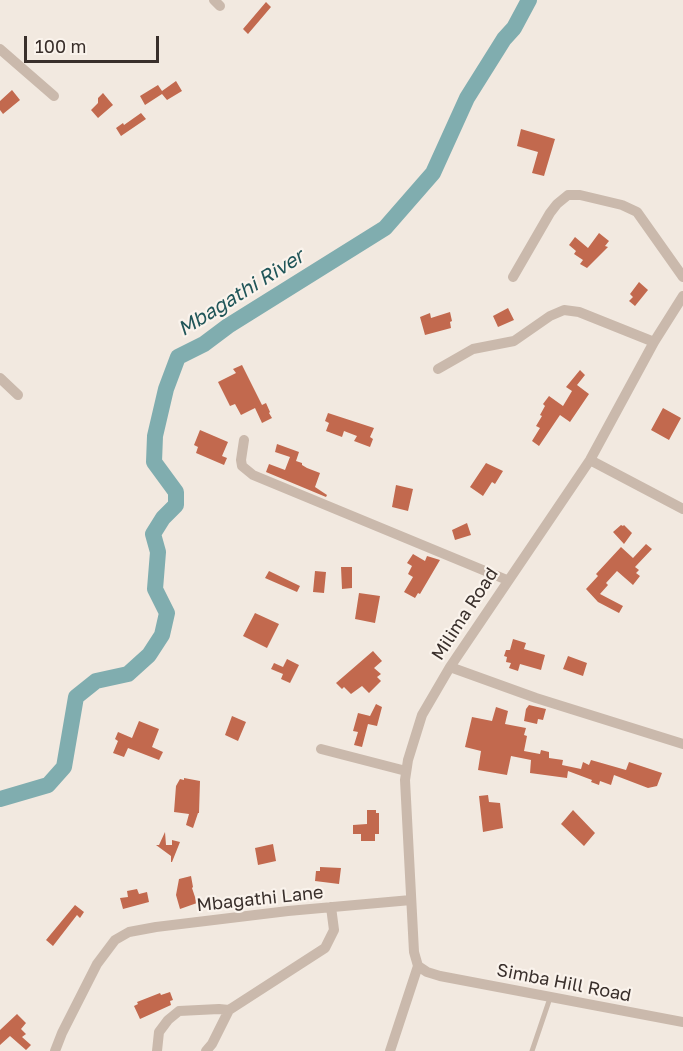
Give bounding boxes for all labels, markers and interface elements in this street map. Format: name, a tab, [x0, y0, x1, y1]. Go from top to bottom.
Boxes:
scale bar	[27, 24, 162, 62]
text: 100 m	[35, 35, 86, 57]
water label: Mbagathi River	[174, 245, 308, 341]
street label: Milima Road	[427, 564, 503, 664]
street label: Mbagathi Lane	[195, 882, 325, 916]
street label: Simba Hill Road	[495, 959, 633, 1007]

